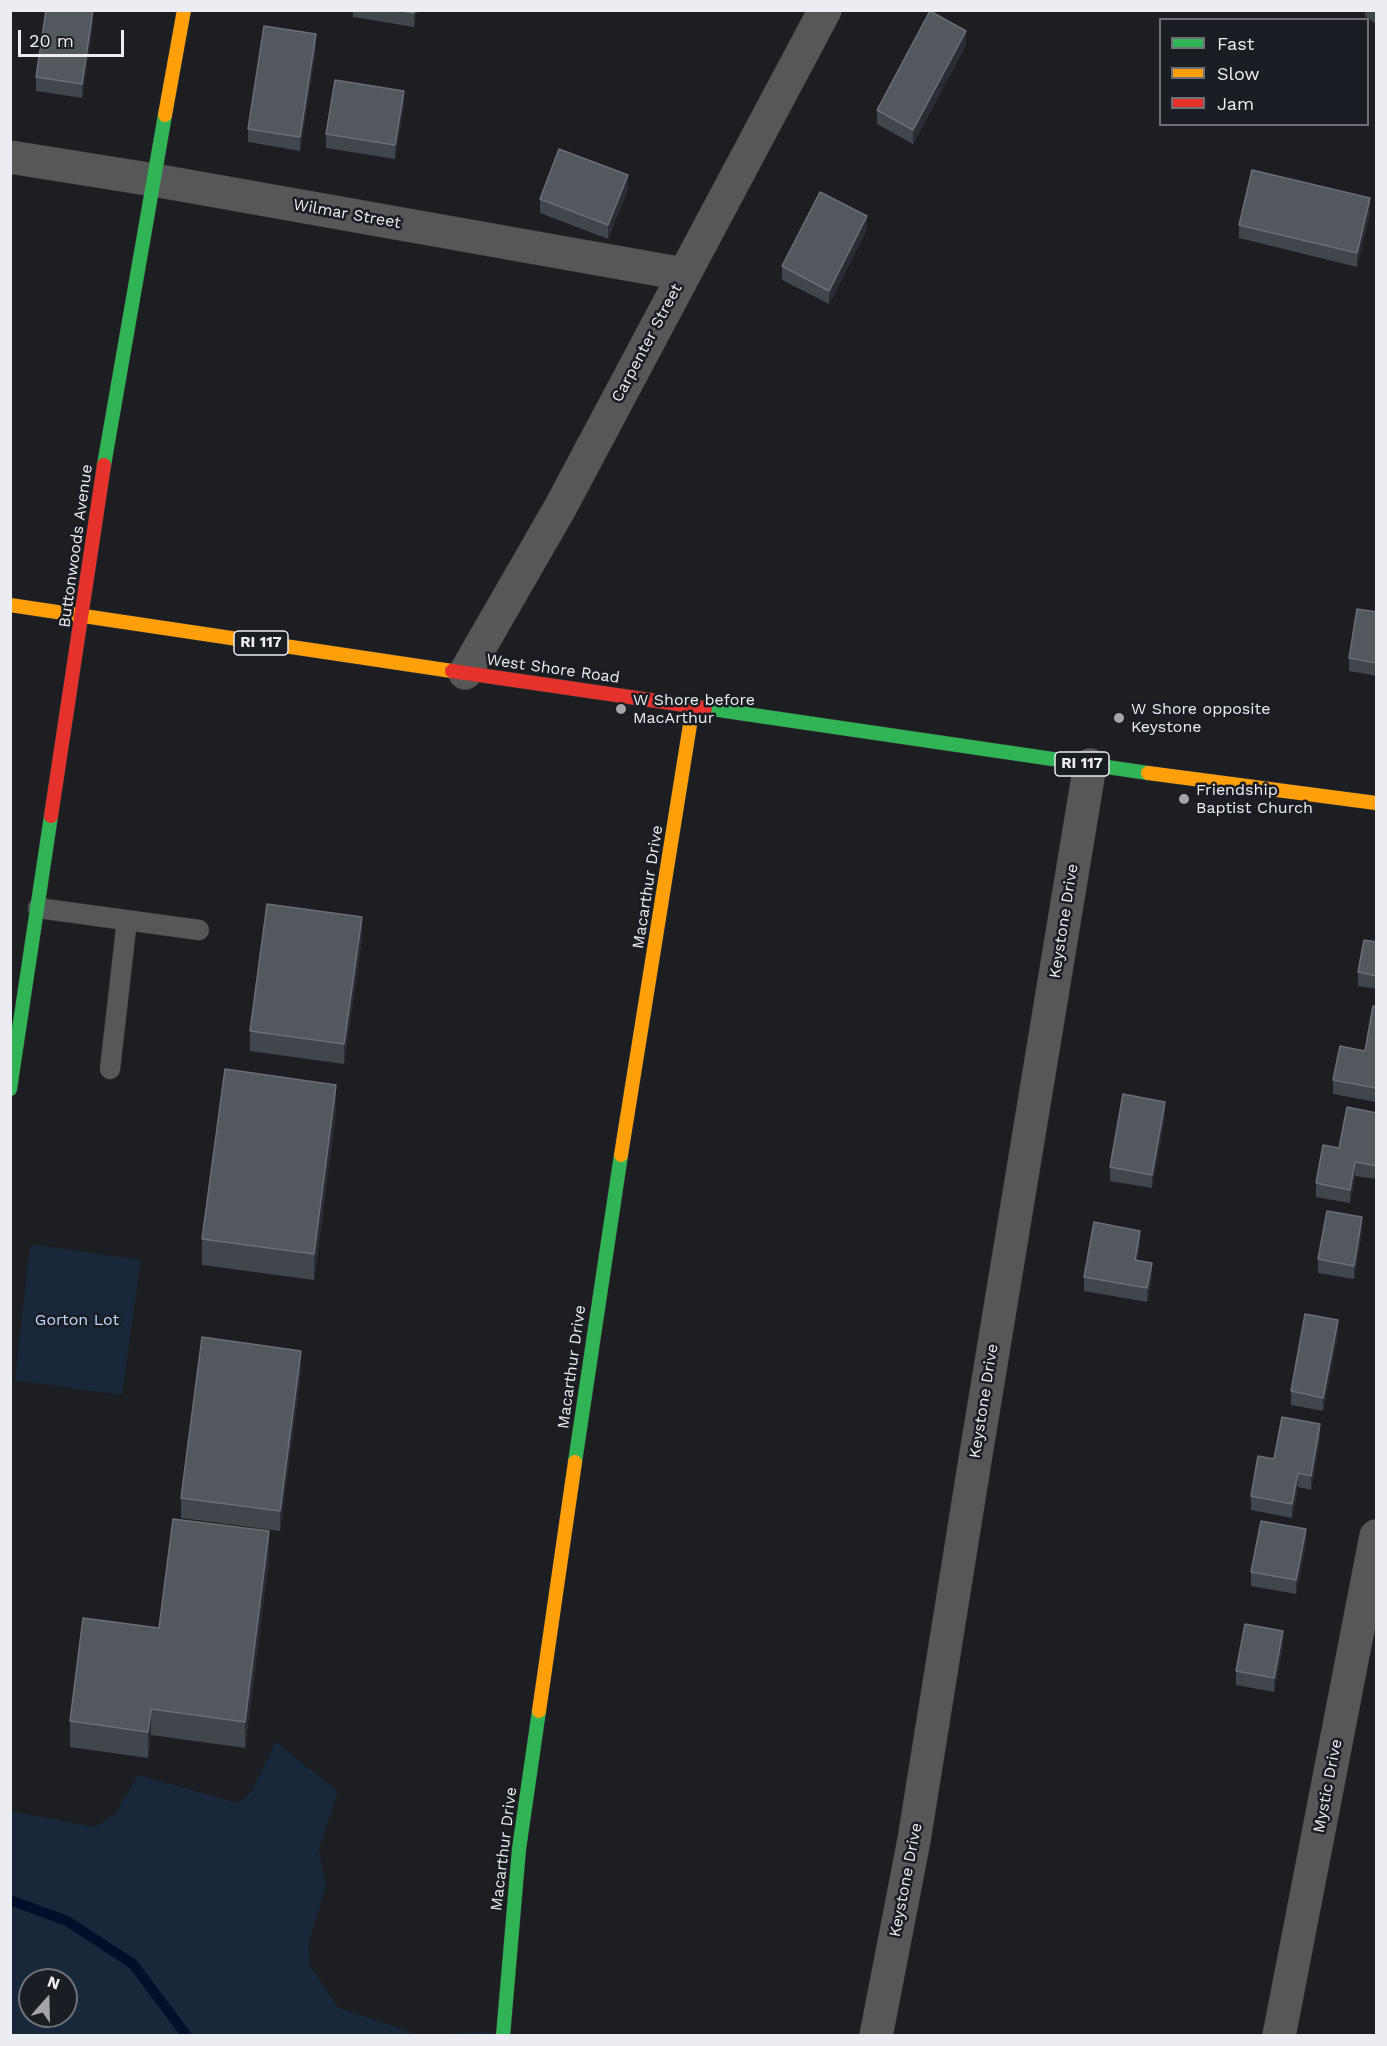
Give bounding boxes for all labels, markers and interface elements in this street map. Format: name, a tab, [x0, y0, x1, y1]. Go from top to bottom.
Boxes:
scale bar	[21, 18, 128, 56]
legend	[1159, 18, 1369, 126]
text: 20 m	[29, 30, 74, 51]
text: Fast	[1217, 33, 1254, 54]
text: Slow	[1217, 63, 1260, 84]
text: Jam	[1217, 93, 1254, 114]
street label: Wilmar Street	[292, 195, 402, 233]
street label: Carpenter Street	[608, 280, 686, 406]
street label: Buttonwoods Avenue	[55, 463, 97, 629]
road number: RI 117	[234, 631, 288, 655]
street label: West Shore Road	[485, 650, 621, 688]
place label: W Shore before MacArthur	[633, 690, 755, 728]
place label: W Shore opposite Keystone	[1131, 699, 1270, 737]
marker: W Shore before MacArthur	[614, 702, 628, 716]
marker: W Shore opposite Keystone	[1112, 711, 1126, 725]
road number: RI 117	[1055, 752, 1109, 776]
place label: Friendship Baptist Church	[1196, 780, 1313, 818]
marker: Friendship Baptist Church	[1177, 792, 1191, 806]
street label: Macarthur Drive	[629, 824, 667, 950]
street label: Keystone Drive	[1045, 862, 1083, 980]
street label: Macarthur Drive	[554, 1304, 590, 1430]
park label: Gorton Lot	[35, 1310, 119, 1330]
street label: Keystone Drive	[965, 1342, 1003, 1460]
street label: Mystic Drive	[1309, 1737, 1347, 1835]
street label: Macarthur Drive	[487, 1786, 521, 1912]
street label: Keystone Drive	[886, 1821, 926, 1939]
north arrow	[18, 1968, 78, 2028]
text: N	[45, 1972, 62, 1993]

